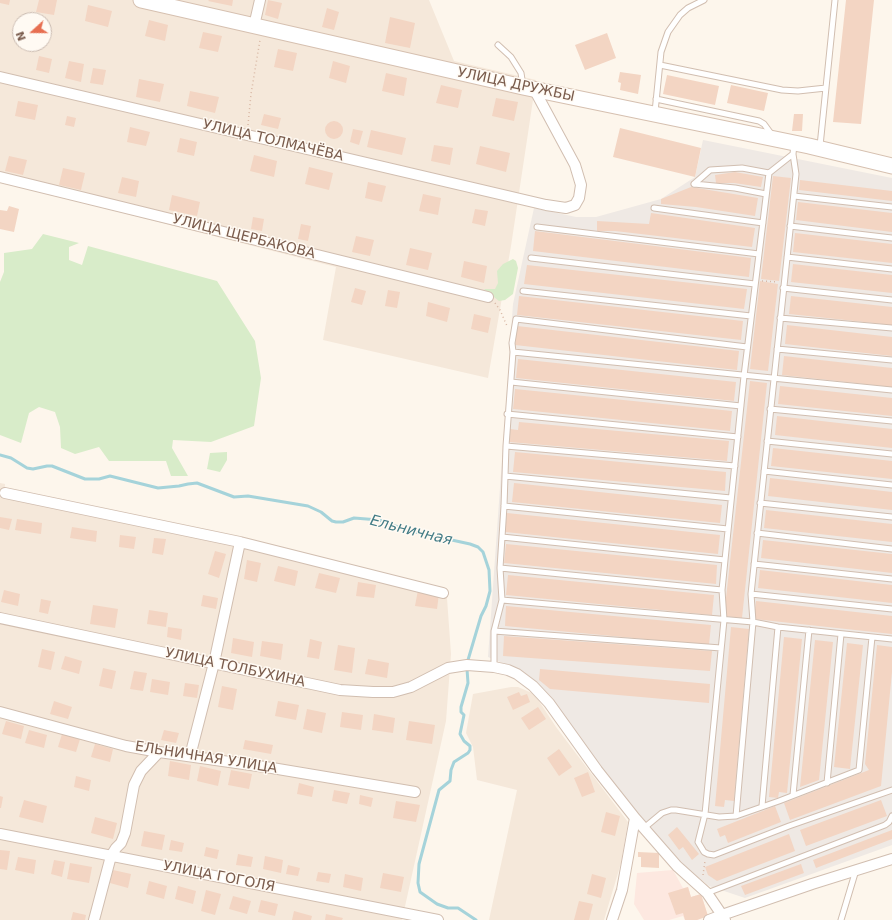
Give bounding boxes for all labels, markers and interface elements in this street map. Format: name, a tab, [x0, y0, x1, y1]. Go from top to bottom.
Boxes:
north arrow	[12, 12, 52, 52]
text: N	[14, 29, 29, 43]
street label: УЛИЦА ДРУЖБЫ	[456, 64, 576, 106]
street label: УЛИЦА ТОЛМАЧЁВА	[201, 117, 345, 165]
street label: УЛИЦА ЩЕРБАКОВА	[171, 211, 317, 263]
water label: Ельничная	[368, 512, 454, 550]
street label: УЛИЦА ТОЛБУХИНА	[163, 645, 307, 691]
street label: ЕЛЬНИЧНАЯ УЛИЦА	[134, 738, 278, 778]
street label: УЛИЦА ГОГОЛЯ	[162, 858, 276, 896]

